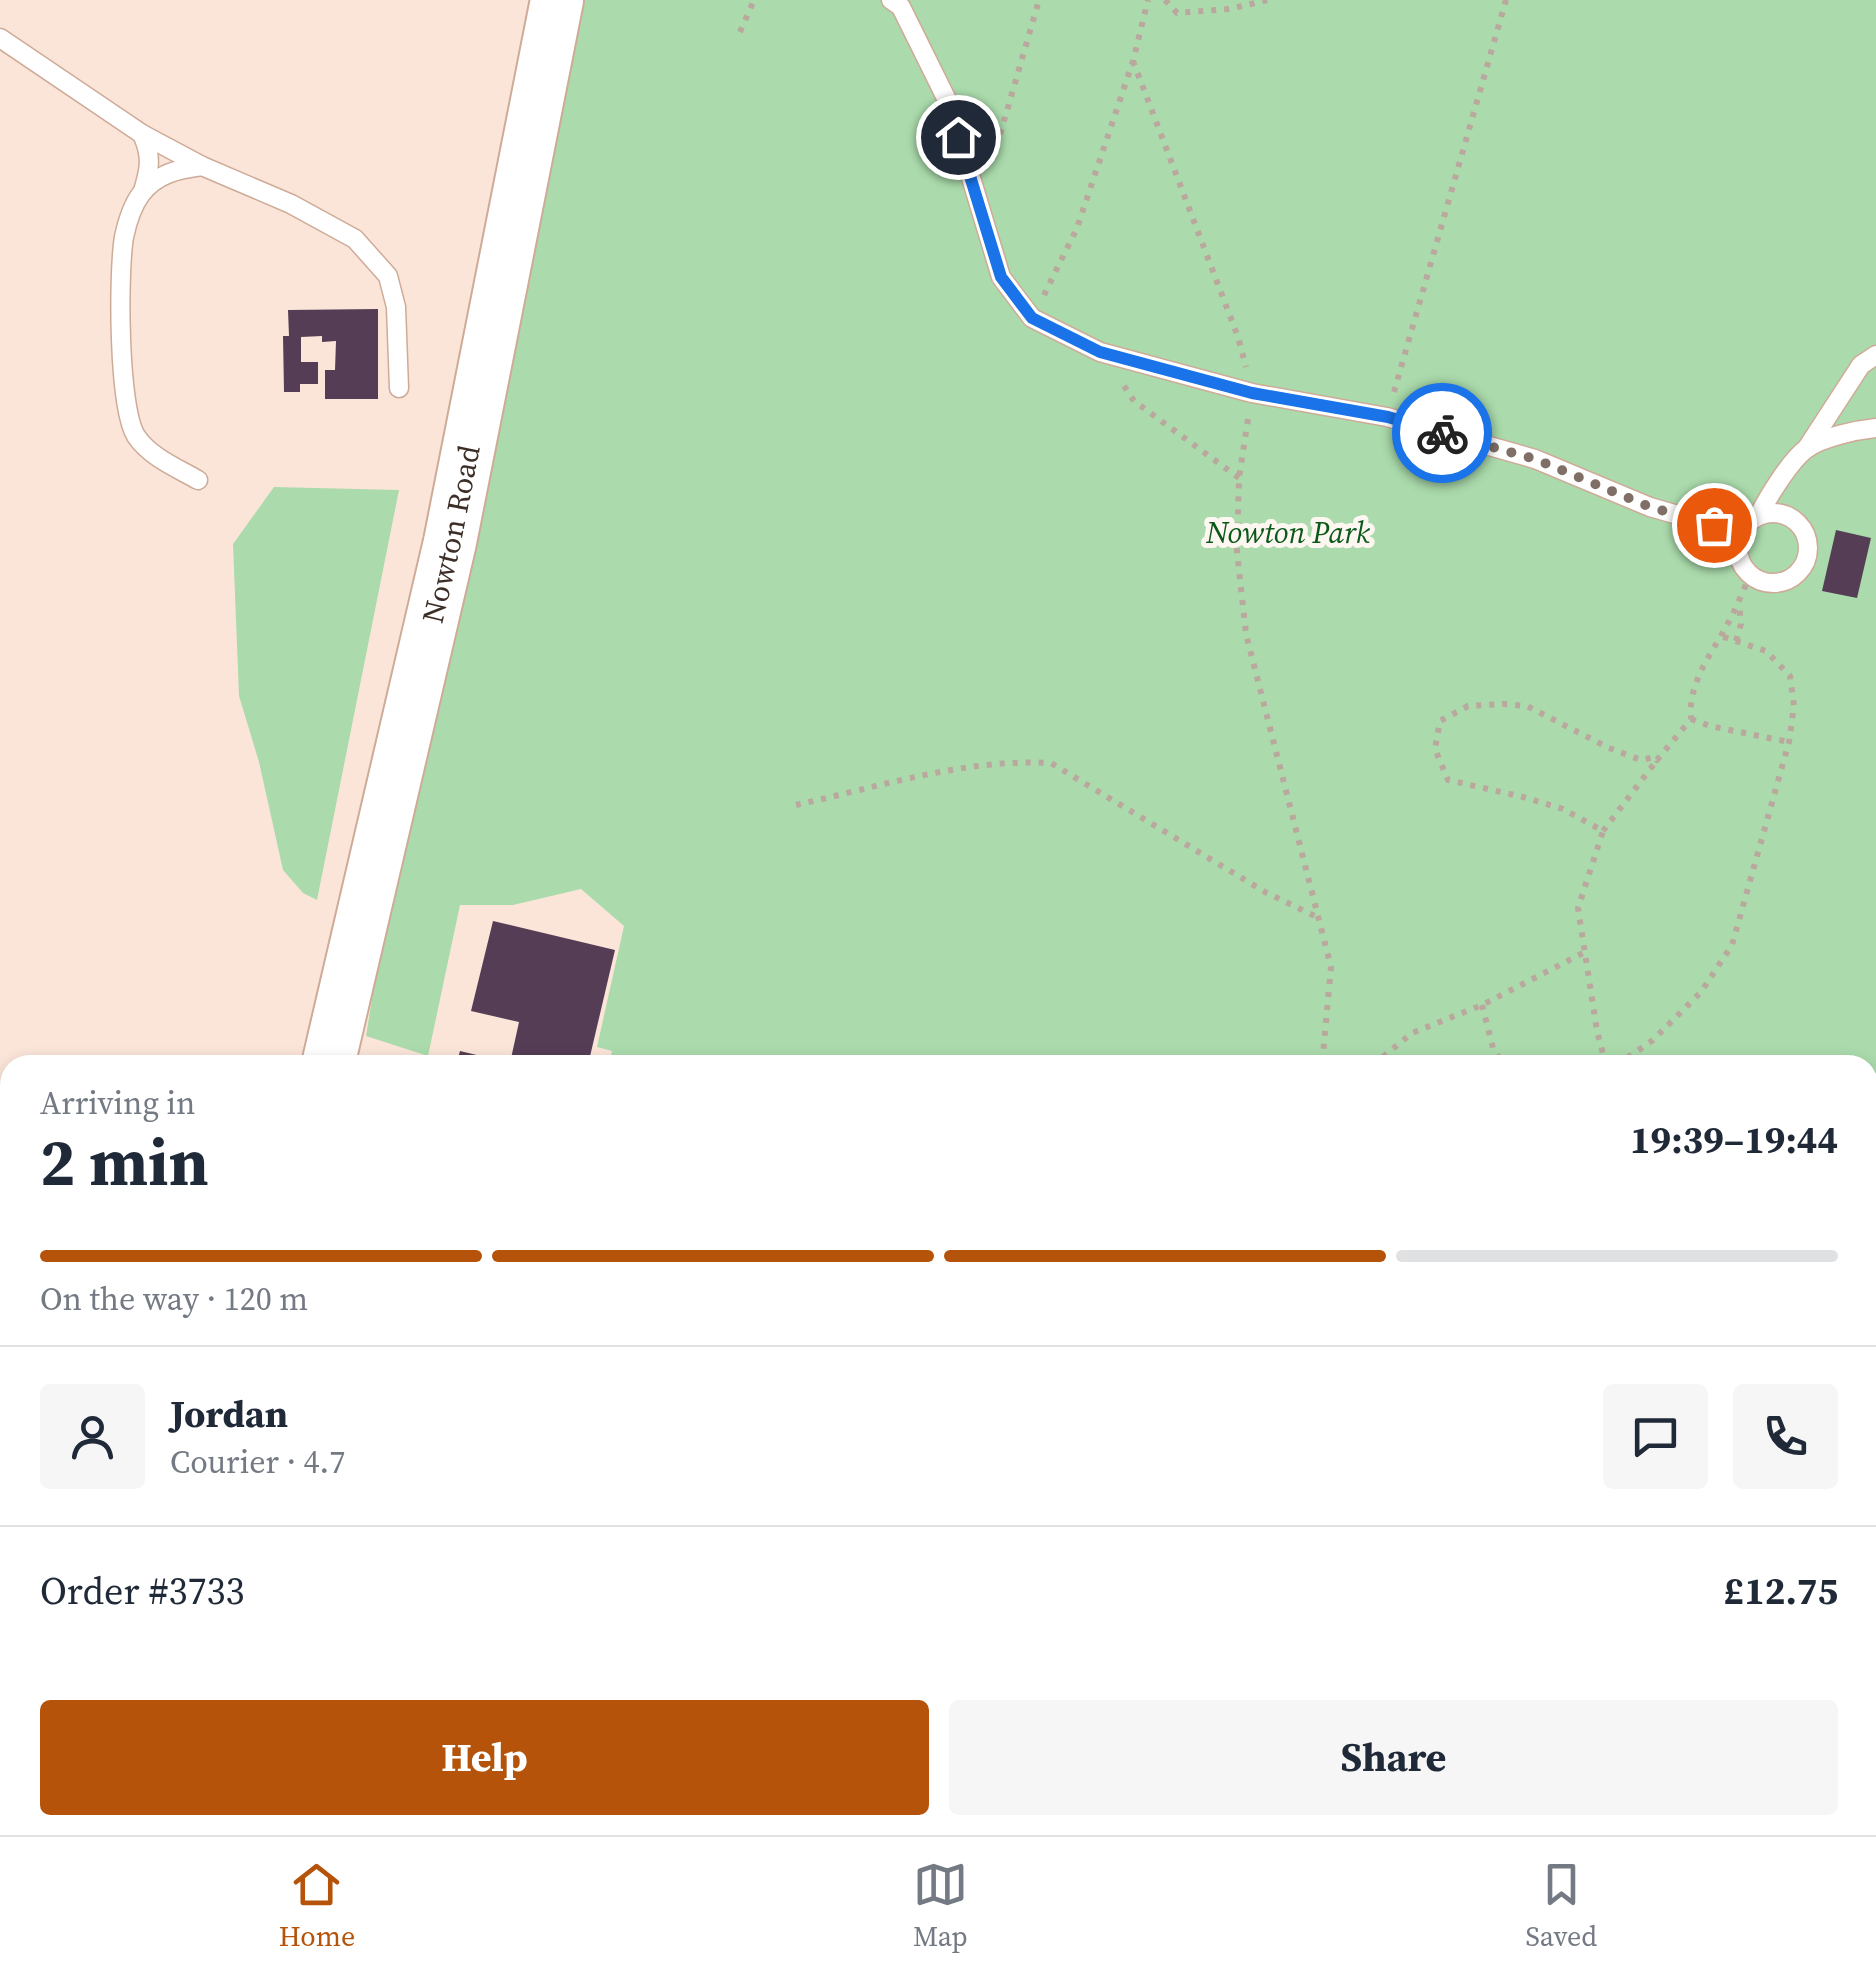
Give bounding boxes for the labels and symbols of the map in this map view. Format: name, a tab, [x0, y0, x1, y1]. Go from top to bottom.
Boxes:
pin	[916, 95, 1001, 180]
courier	[1392, 383, 1492, 483]
street label: Nowton Road	[411, 442, 489, 627]
pin	[1672, 483, 1757, 568]
park label: Nowton Park	[1205, 512, 1371, 553]

